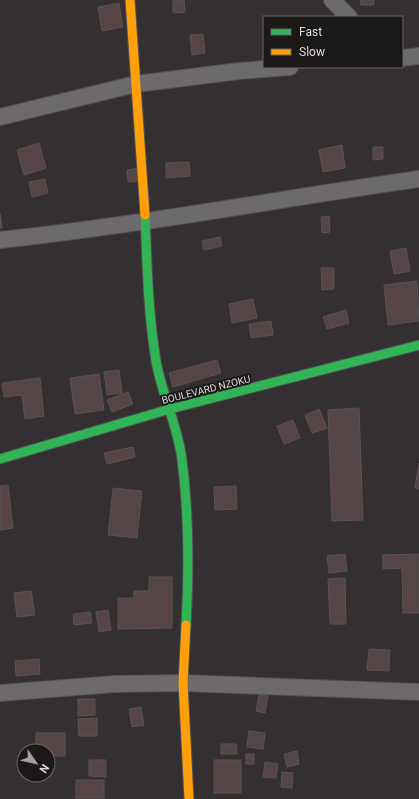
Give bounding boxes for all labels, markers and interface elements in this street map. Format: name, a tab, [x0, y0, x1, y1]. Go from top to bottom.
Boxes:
legend	[263, 16, 403, 68]
text: Fast	[299, 25, 322, 39]
text: Slow	[299, 45, 325, 59]
street label: BOULEVARD NZOKU	[161, 373, 252, 406]
north arrow	[16, 743, 56, 783]
text: N	[36, 761, 51, 775]

